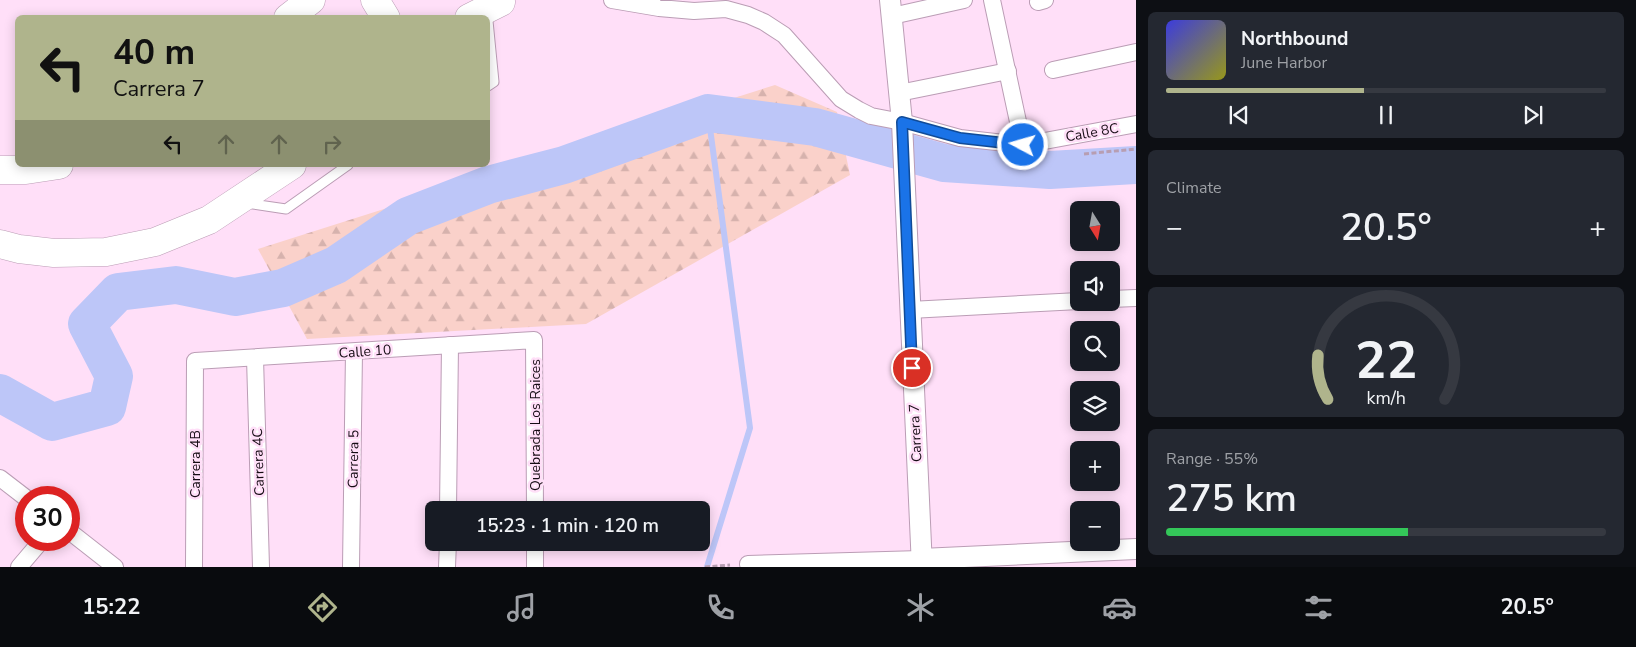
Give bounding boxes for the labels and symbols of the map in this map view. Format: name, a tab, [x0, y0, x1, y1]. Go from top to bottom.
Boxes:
position arrow	[996, 118, 1048, 170]
street label: Calle 8C	[1064, 118, 1120, 147]
north arrow	[1070, 201, 1120, 251]
street label: Calle 10	[338, 340, 392, 363]
pin	[891, 347, 933, 389]
street label: Quebrada Los Raices	[526, 359, 545, 491]
street label: Carrera 7	[904, 403, 927, 463]
street label: Carrera 4C	[248, 428, 269, 496]
street label: Carrera 4B	[186, 430, 205, 498]
street label: Carrera 5	[343, 430, 364, 488]
speed limit sign: 30	[15, 486, 80, 551]

